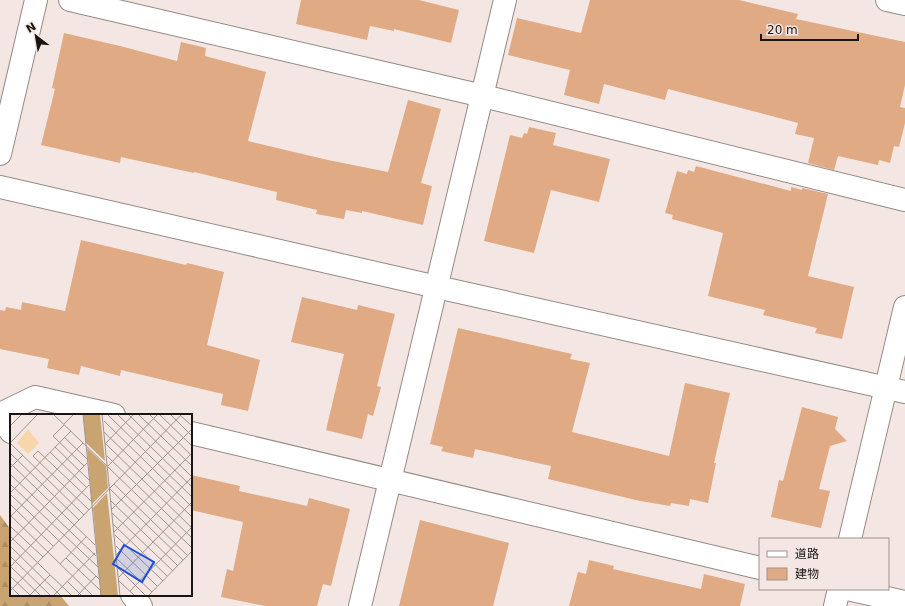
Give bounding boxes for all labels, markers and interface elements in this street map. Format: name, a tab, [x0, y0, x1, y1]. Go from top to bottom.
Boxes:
north arrow	[16, 16, 56, 56]
scale bar	[761, 16, 858, 42]
text: N	[24, 20, 38, 36]
text: 20 m	[767, 23, 798, 37]
inset map	[10, 414, 192, 596]
legend	[759, 538, 889, 590]
text: 道路	[795, 547, 819, 561]
text: 建物	[795, 567, 819, 581]

